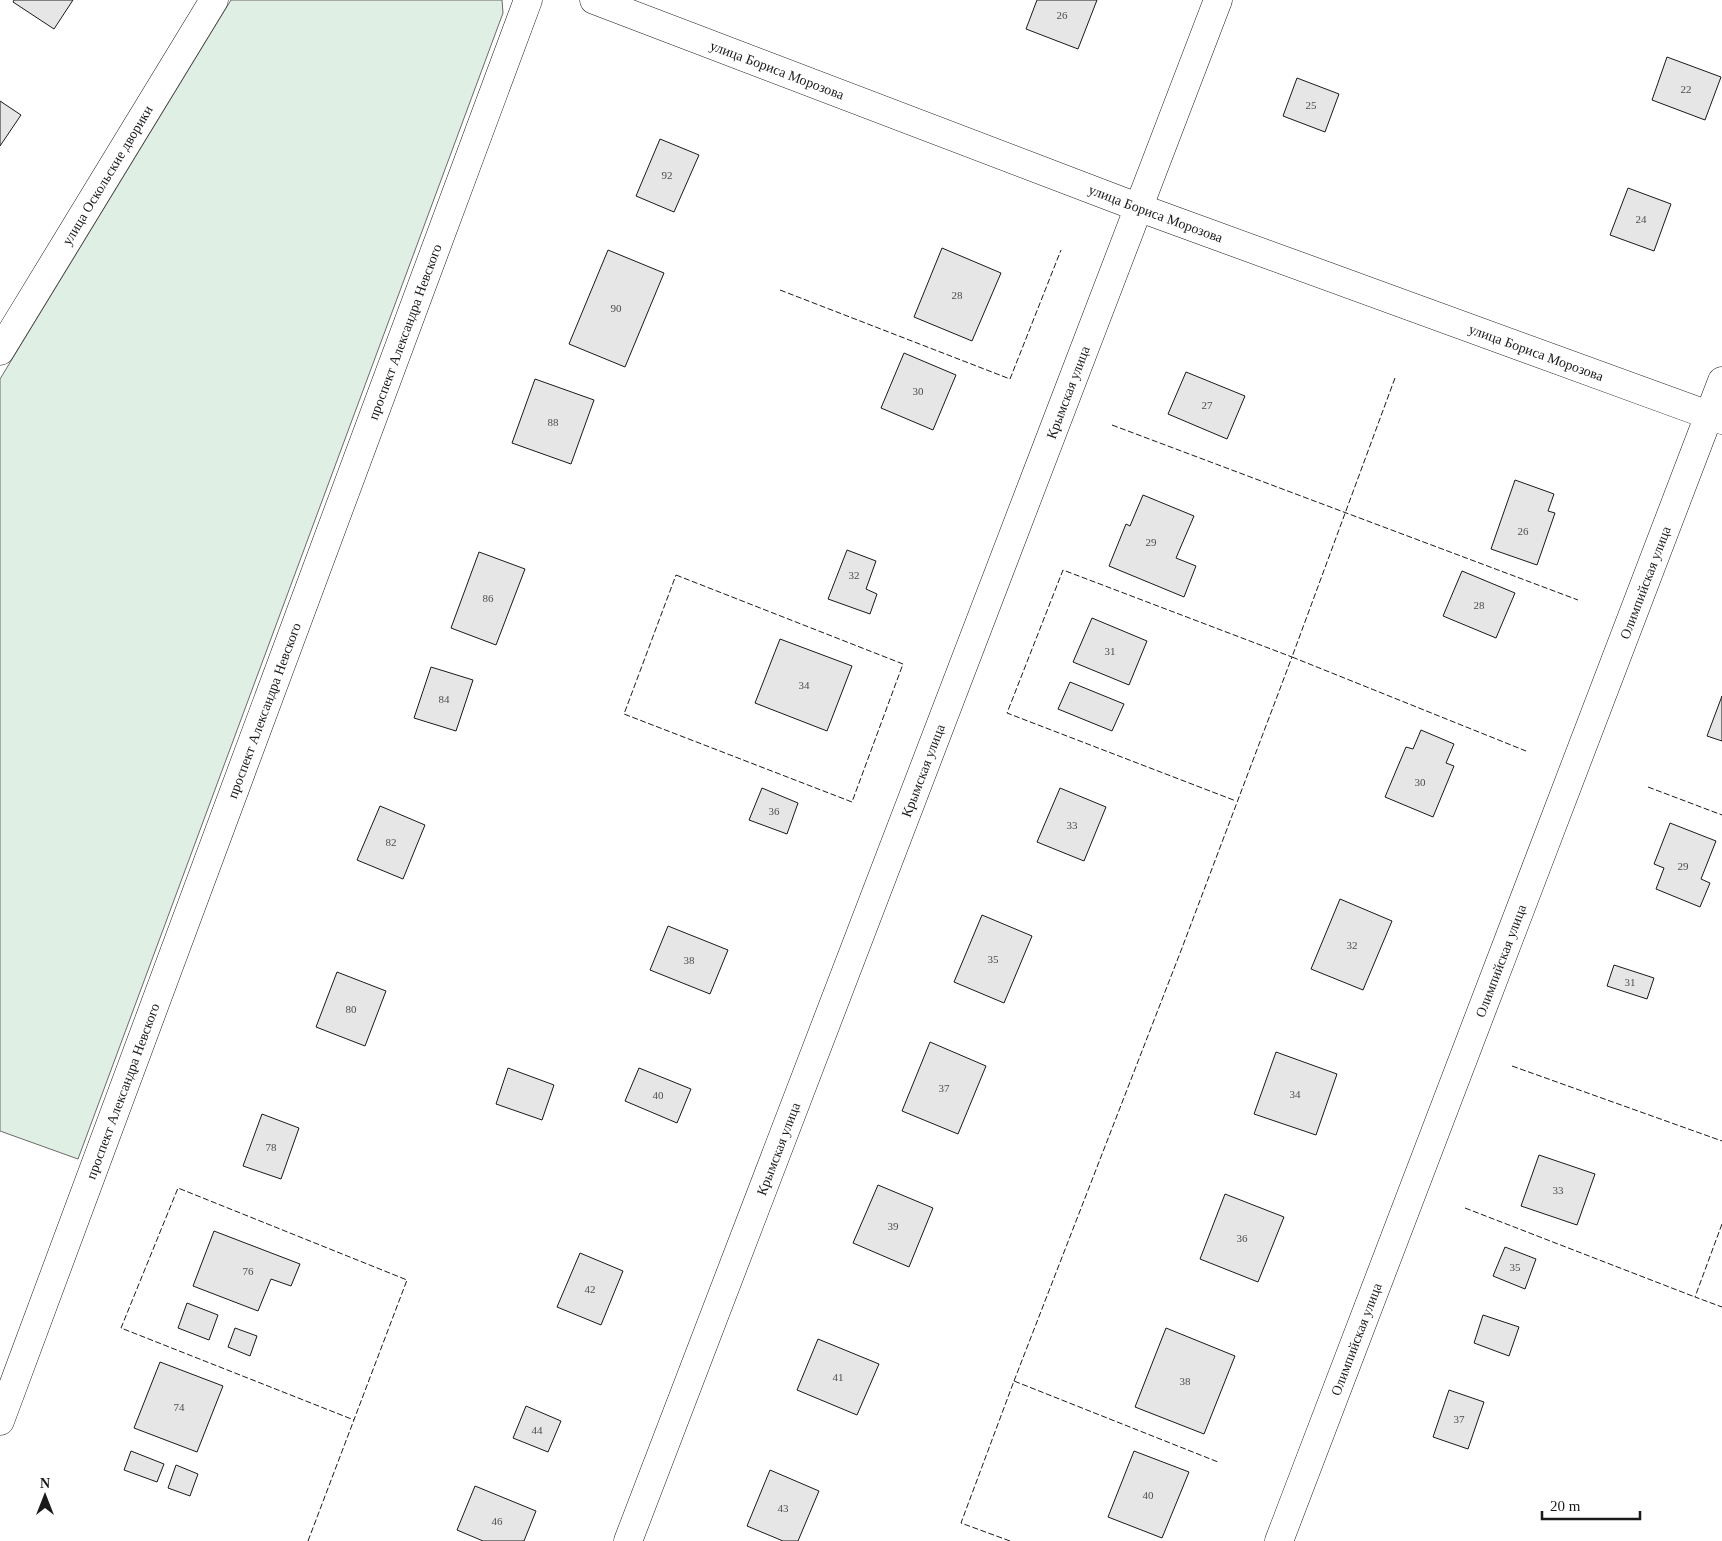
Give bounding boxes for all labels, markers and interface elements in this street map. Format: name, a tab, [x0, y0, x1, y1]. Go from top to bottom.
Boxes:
house number: 26	[1057, 9, 1068, 21]
street label: улица Бориса Морозова	[708, 38, 847, 103]
house number: 22	[1681, 83, 1692, 95]
house number: 25	[1306, 99, 1317, 111]
street label: улица Оскольские дворики	[59, 103, 156, 248]
house number: 92	[662, 169, 673, 181]
street label: улица Бориса Морозова	[1086, 182, 1226, 246]
house number: 24	[1636, 213, 1647, 225]
street label: проспект Александра Невского	[366, 242, 445, 422]
house number: 28	[952, 289, 963, 301]
house number: 90	[611, 302, 622, 314]
street label: улица Бориса Морозова	[1467, 321, 1606, 384]
street label: Крымская улица	[1044, 343, 1093, 441]
house number: 30	[913, 385, 924, 397]
house number: 27	[1202, 399, 1213, 411]
house number: 88	[548, 416, 559, 428]
street label: Олимпийская улица	[1617, 523, 1674, 641]
house number: 26	[1518, 525, 1529, 537]
house number: 29	[1146, 536, 1157, 548]
house number: 32	[849, 569, 860, 581]
house number: 86	[483, 592, 494, 604]
house number: 28	[1474, 599, 1485, 611]
street label: проспект Александра Невского	[225, 621, 304, 801]
house number: 31	[1105, 645, 1116, 657]
house number: 34	[799, 679, 810, 691]
house number: 84	[439, 693, 450, 705]
street label: Крымская улица	[899, 721, 948, 819]
house number: 30	[1415, 776, 1426, 788]
house number: 36	[769, 805, 780, 817]
house number: 33	[1067, 819, 1078, 831]
house number: 82	[386, 836, 397, 848]
house number: 29	[1678, 860, 1689, 872]
street label: Олимпийская улица	[1473, 902, 1530, 1020]
house number: 32	[1347, 939, 1358, 951]
house number: 35	[988, 953, 999, 965]
house number: 38	[684, 954, 695, 966]
house number: 31	[1625, 976, 1636, 988]
street label: проспект Александра Невского	[84, 1001, 163, 1181]
house number: 80	[346, 1003, 357, 1015]
house number: 37	[939, 1082, 950, 1094]
house number: 34	[1290, 1088, 1301, 1100]
house number: 40	[653, 1089, 664, 1101]
street label: Крымская улица	[754, 1100, 803, 1197]
house number: 78	[266, 1141, 277, 1153]
house number: 33	[1553, 1184, 1564, 1196]
house number: 39	[888, 1220, 899, 1232]
house number: 36	[1237, 1232, 1248, 1244]
house number: 35	[1510, 1261, 1521, 1273]
house number: 76	[243, 1265, 254, 1277]
street label: Олимпийская улица	[1328, 1280, 1385, 1398]
house number: 42	[585, 1283, 596, 1295]
house number: 41	[833, 1371, 844, 1383]
house number: 38	[1180, 1375, 1191, 1387]
house number: 74	[174, 1401, 185, 1413]
house number: 37	[1454, 1413, 1465, 1425]
house number: 44	[532, 1424, 543, 1436]
north arrow	[20, 1471, 70, 1521]
text: N	[40, 1476, 50, 1491]
scale bar	[1542, 1488, 1640, 1520]
house number: 40	[1143, 1489, 1154, 1501]
text: 20 m	[1550, 1498, 1581, 1514]
house number: 43	[778, 1502, 789, 1514]
house number: 46	[492, 1515, 503, 1527]

